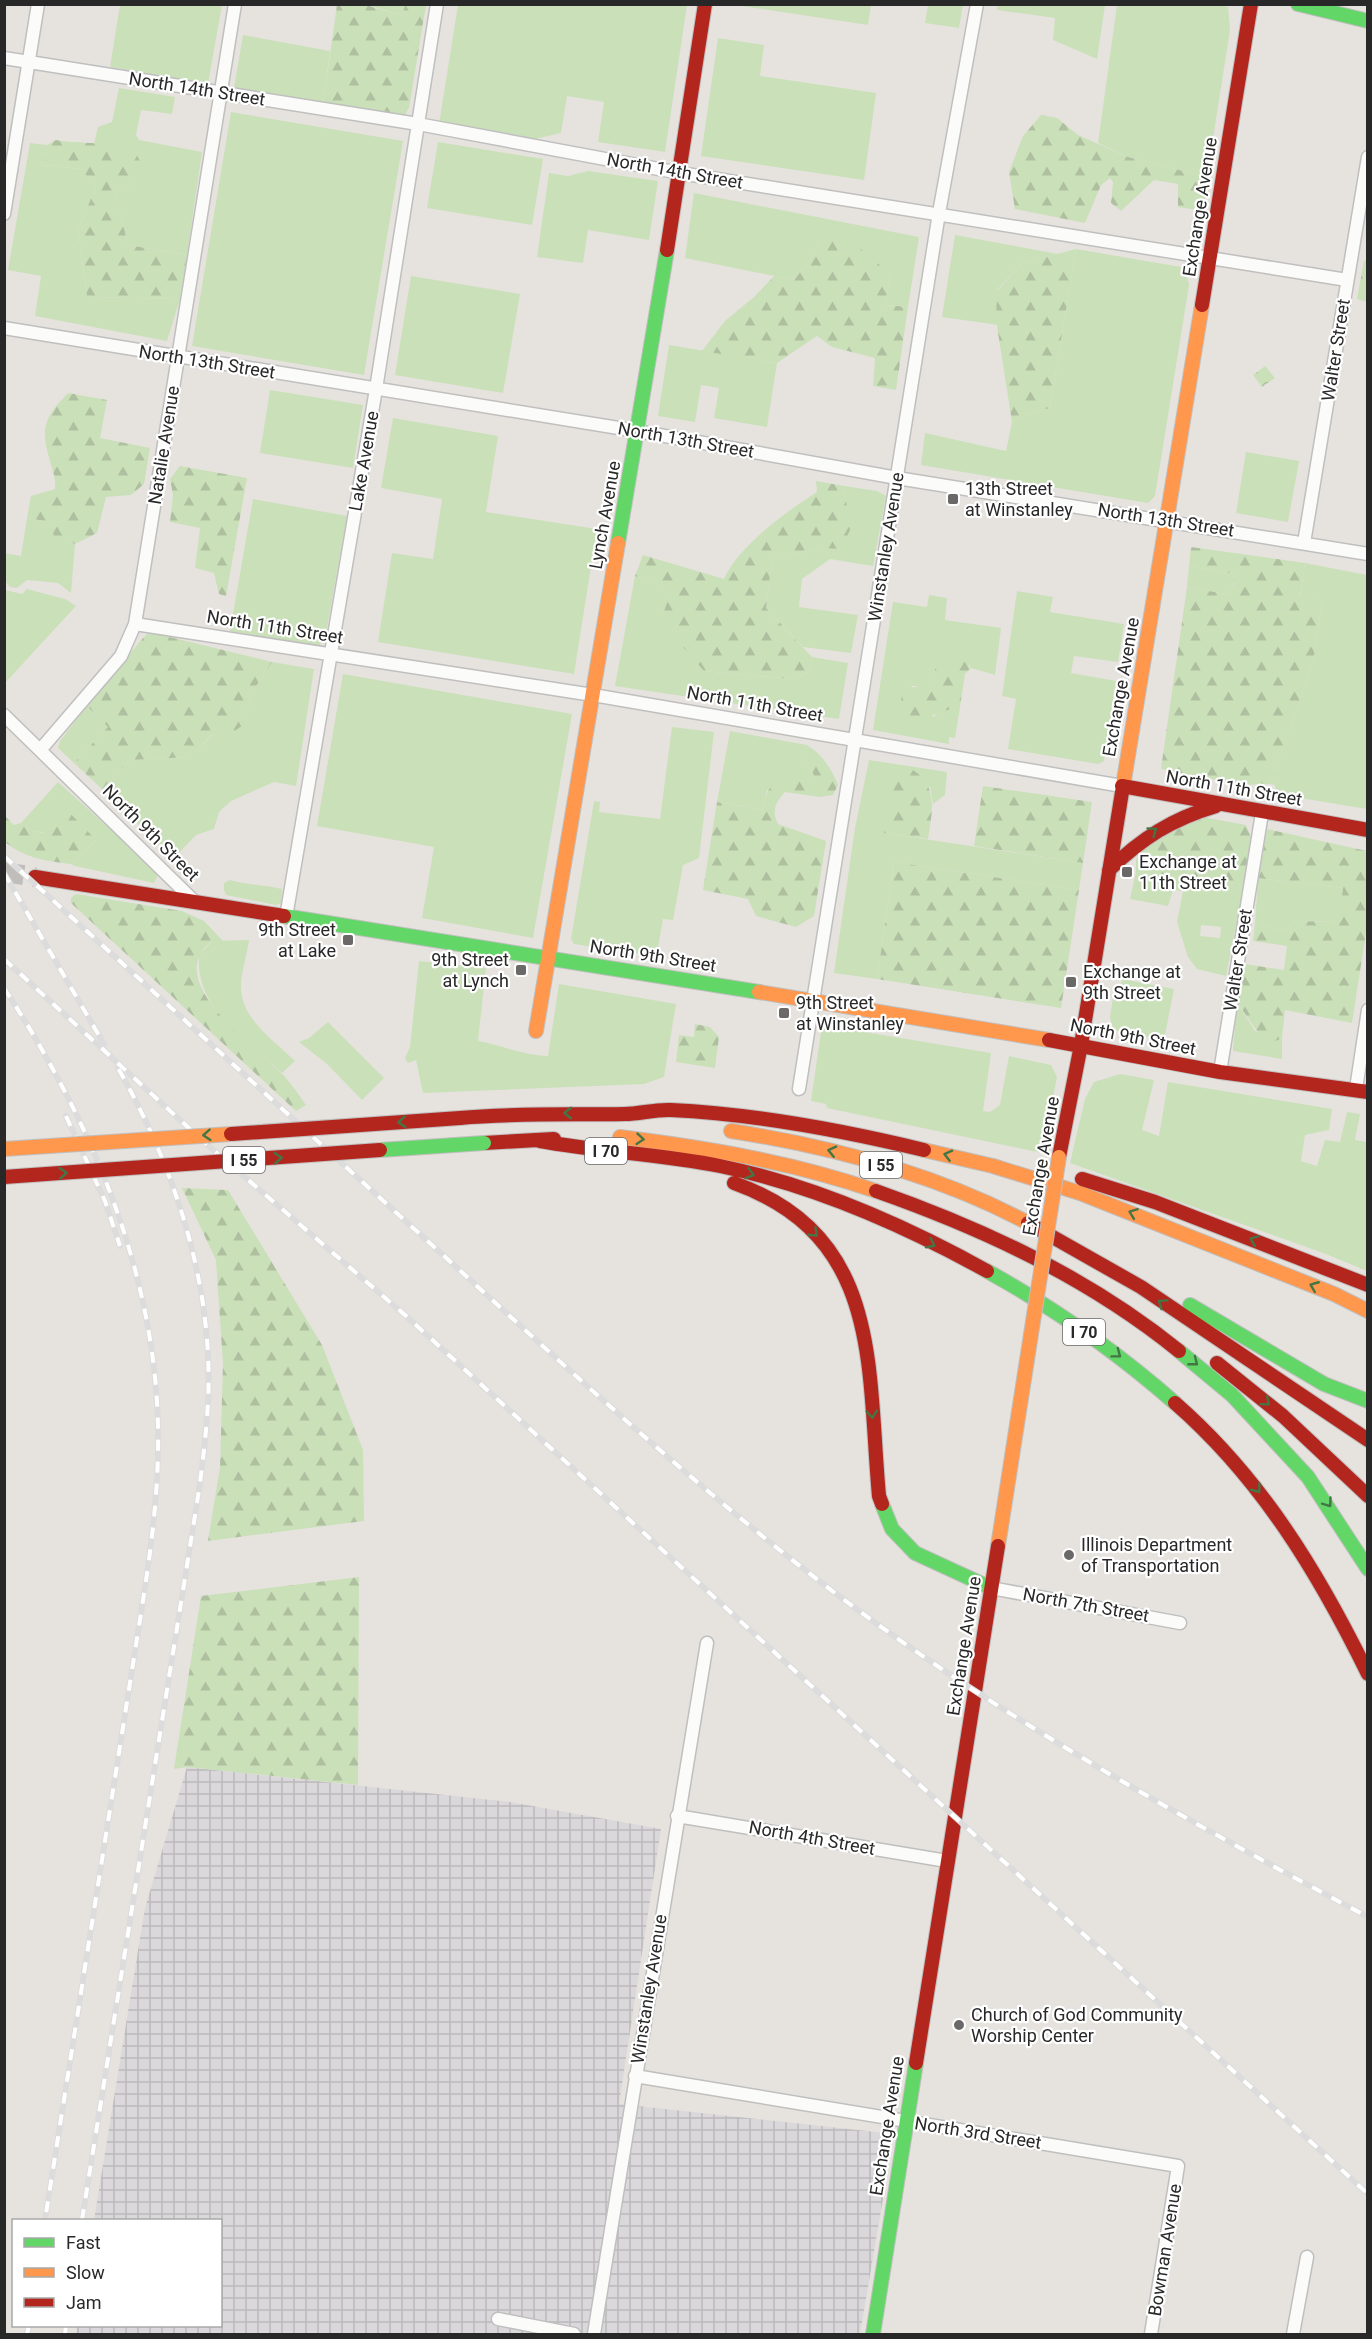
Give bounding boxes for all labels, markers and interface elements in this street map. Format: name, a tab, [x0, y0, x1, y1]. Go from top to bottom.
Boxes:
street label: North 14th Street	[127, 67, 267, 110]
street label: Exchange Avenue	[1178, 136, 1221, 278]
street label: North 14th Street	[605, 148, 745, 193]
street label: Walter Street	[1317, 297, 1354, 403]
street label: North 13th Street	[137, 340, 277, 383]
street label: Natalie Avenue	[144, 384, 183, 506]
street label: Lake Avenue	[344, 409, 383, 513]
street label: North 13th Street	[616, 417, 756, 462]
street label: Lynch Avenue	[585, 459, 624, 571]
street label: Winstanley Avenue	[863, 471, 908, 623]
place label: 13th Street at Winstanley	[965, 478, 1073, 520]
marker: 13th Street at Winstanley	[946, 492, 960, 506]
street label: North 13th Street	[1096, 498, 1236, 541]
street label: North 11th Street	[205, 605, 345, 648]
street label: Exchange Avenue	[1098, 616, 1143, 758]
street label: North 11th Street	[685, 681, 825, 726]
street label: North 11th Street	[1164, 765, 1304, 810]
street label: North 9th Street	[99, 780, 204, 885]
one-way arrow	[1146, 827, 1157, 838]
place label: Exchange at 11th Street	[1139, 851, 1237, 893]
marker: Exchange at 11th Street	[1120, 865, 1134, 879]
street label: Walter Street	[1219, 907, 1256, 1013]
place label: 9th Street at Lake	[258, 919, 336, 961]
marker: 9th Street at Lake	[341, 933, 355, 947]
street label: North 9th Street	[588, 935, 718, 976]
place label: 9th Street at Lynch	[431, 949, 509, 991]
place label: Exchange at 9th Street	[1083, 961, 1181, 1003]
marker: 9th Street at Lynch	[514, 963, 528, 977]
marker: Exchange at 9th Street	[1064, 975, 1078, 989]
place label: 9th Street at Winstanley	[796, 992, 904, 1034]
marker: 9th Street at Winstanley	[777, 1006, 791, 1020]
street label: North 9th Street	[1068, 1014, 1198, 1059]
street label: Exchange Avenue	[1018, 1095, 1063, 1237]
one-way arrow	[564, 1107, 573, 1119]
one-way arrow	[397, 1115, 406, 1128]
one-way arrow	[202, 1129, 211, 1142]
one-way arrow	[635, 1132, 644, 1145]
road number: I 70	[585, 1138, 627, 1164]
one-way arrow	[827, 1146, 837, 1159]
road number: I 55	[223, 1147, 265, 1173]
one-way arrow	[943, 1149, 953, 1162]
one-way arrow	[274, 1152, 283, 1165]
road number: I 55	[860, 1152, 902, 1178]
one-way arrow	[58, 1167, 67, 1180]
one-way arrow	[744, 1167, 755, 1179]
one-way arrow	[1129, 1208, 1139, 1221]
one-way arrow	[808, 1226, 818, 1237]
one-way arrow	[1250, 1235, 1260, 1248]
one-way arrow	[925, 1236, 936, 1248]
one-way arrow	[1310, 1281, 1321, 1293]
one-way arrow	[1157, 1299, 1168, 1310]
road number: I 70	[1063, 1319, 1105, 1345]
one-way arrow	[1110, 1347, 1121, 1358]
one-way arrow	[1187, 1355, 1198, 1366]
one-way arrow	[1259, 1395, 1270, 1406]
one-way arrow	[865, 1409, 878, 1418]
one-way arrow	[1250, 1482, 1261, 1493]
one-way arrow	[1321, 1496, 1332, 1507]
place label: Illinois Department of Transportation	[1081, 1534, 1232, 1576]
marker: Illinois Department of Transportation	[1062, 1548, 1076, 1562]
street label: Exchange Avenue	[942, 1575, 985, 1717]
street label: North 7th Street	[1021, 1583, 1151, 1626]
street label: North 4th Street	[747, 1816, 877, 1859]
street label: Winstanley Avenue	[626, 1913, 671, 2065]
place label: Church of God Community Worship Center	[971, 2004, 1183, 2046]
marker: Church of God Community Worship Center	[952, 2018, 966, 2032]
street label: Exchange Avenue	[865, 2055, 908, 2197]
street label: North 3rd Street	[913, 2112, 1043, 2153]
street label: Bowman Avenue	[1144, 2182, 1185, 2318]
legend	[12, 2219, 222, 2327]
text: Fast	[66, 2232, 101, 2253]
text: Slow	[66, 2262, 105, 2283]
text: Jam	[66, 2292, 102, 2313]

